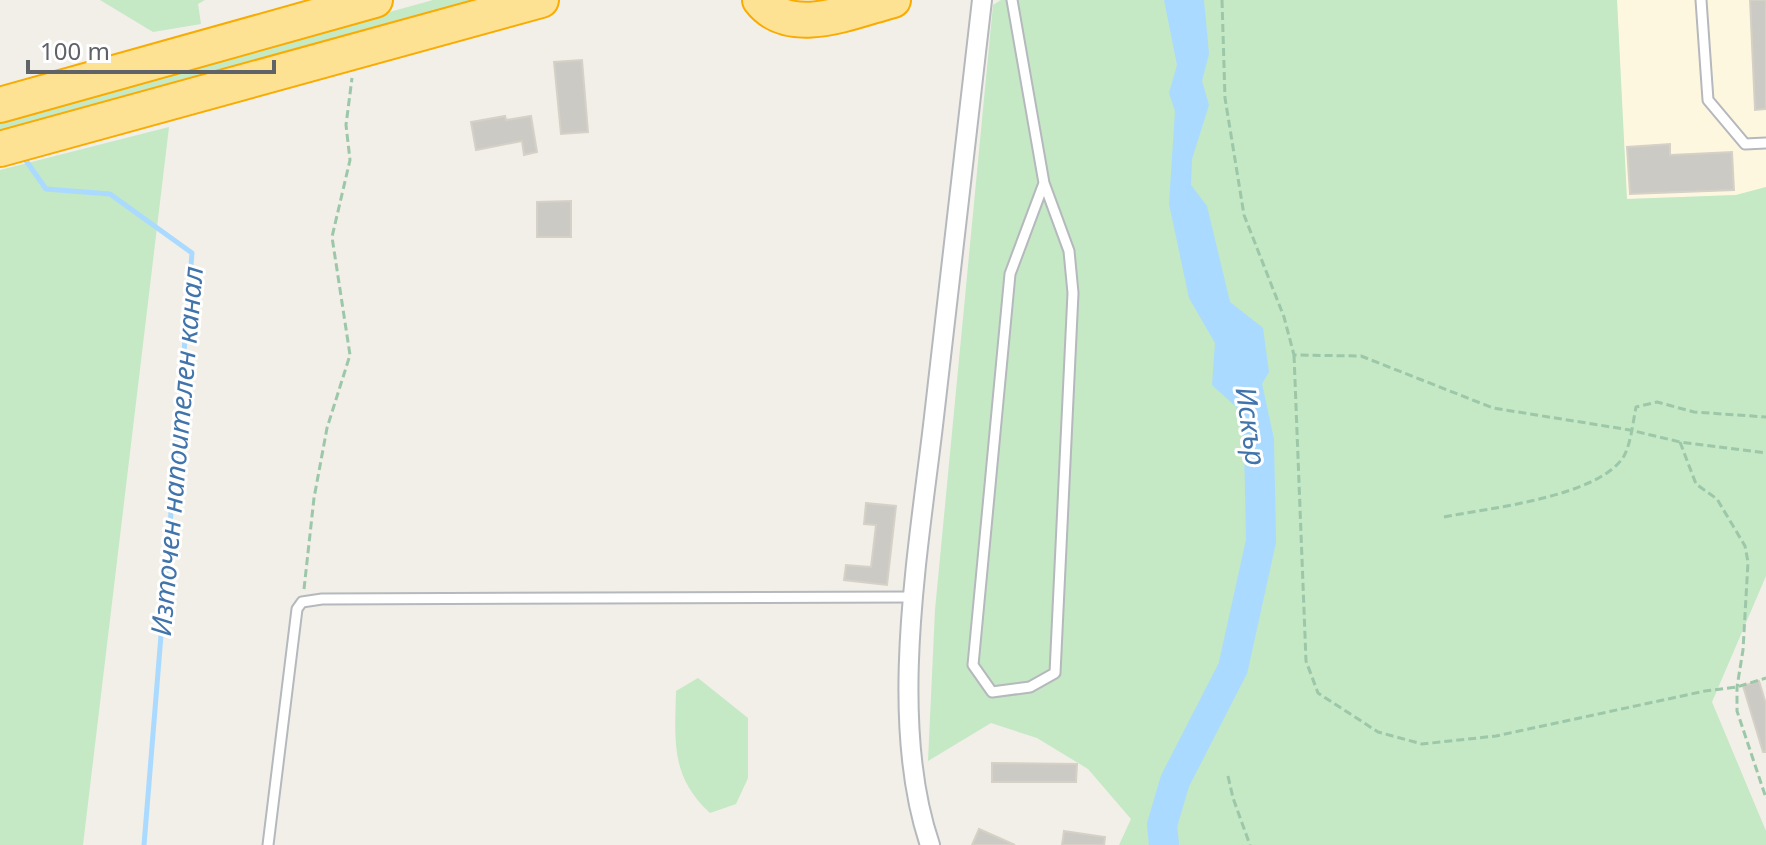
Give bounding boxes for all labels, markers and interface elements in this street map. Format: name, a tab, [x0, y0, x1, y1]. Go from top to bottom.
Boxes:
scale bar	[28, 24, 274, 74]
text: 100 m	[40, 34, 110, 67]
water label: Източен напоителен канал	[141, 264, 211, 637]
water label: Искър	[1228, 384, 1276, 468]

